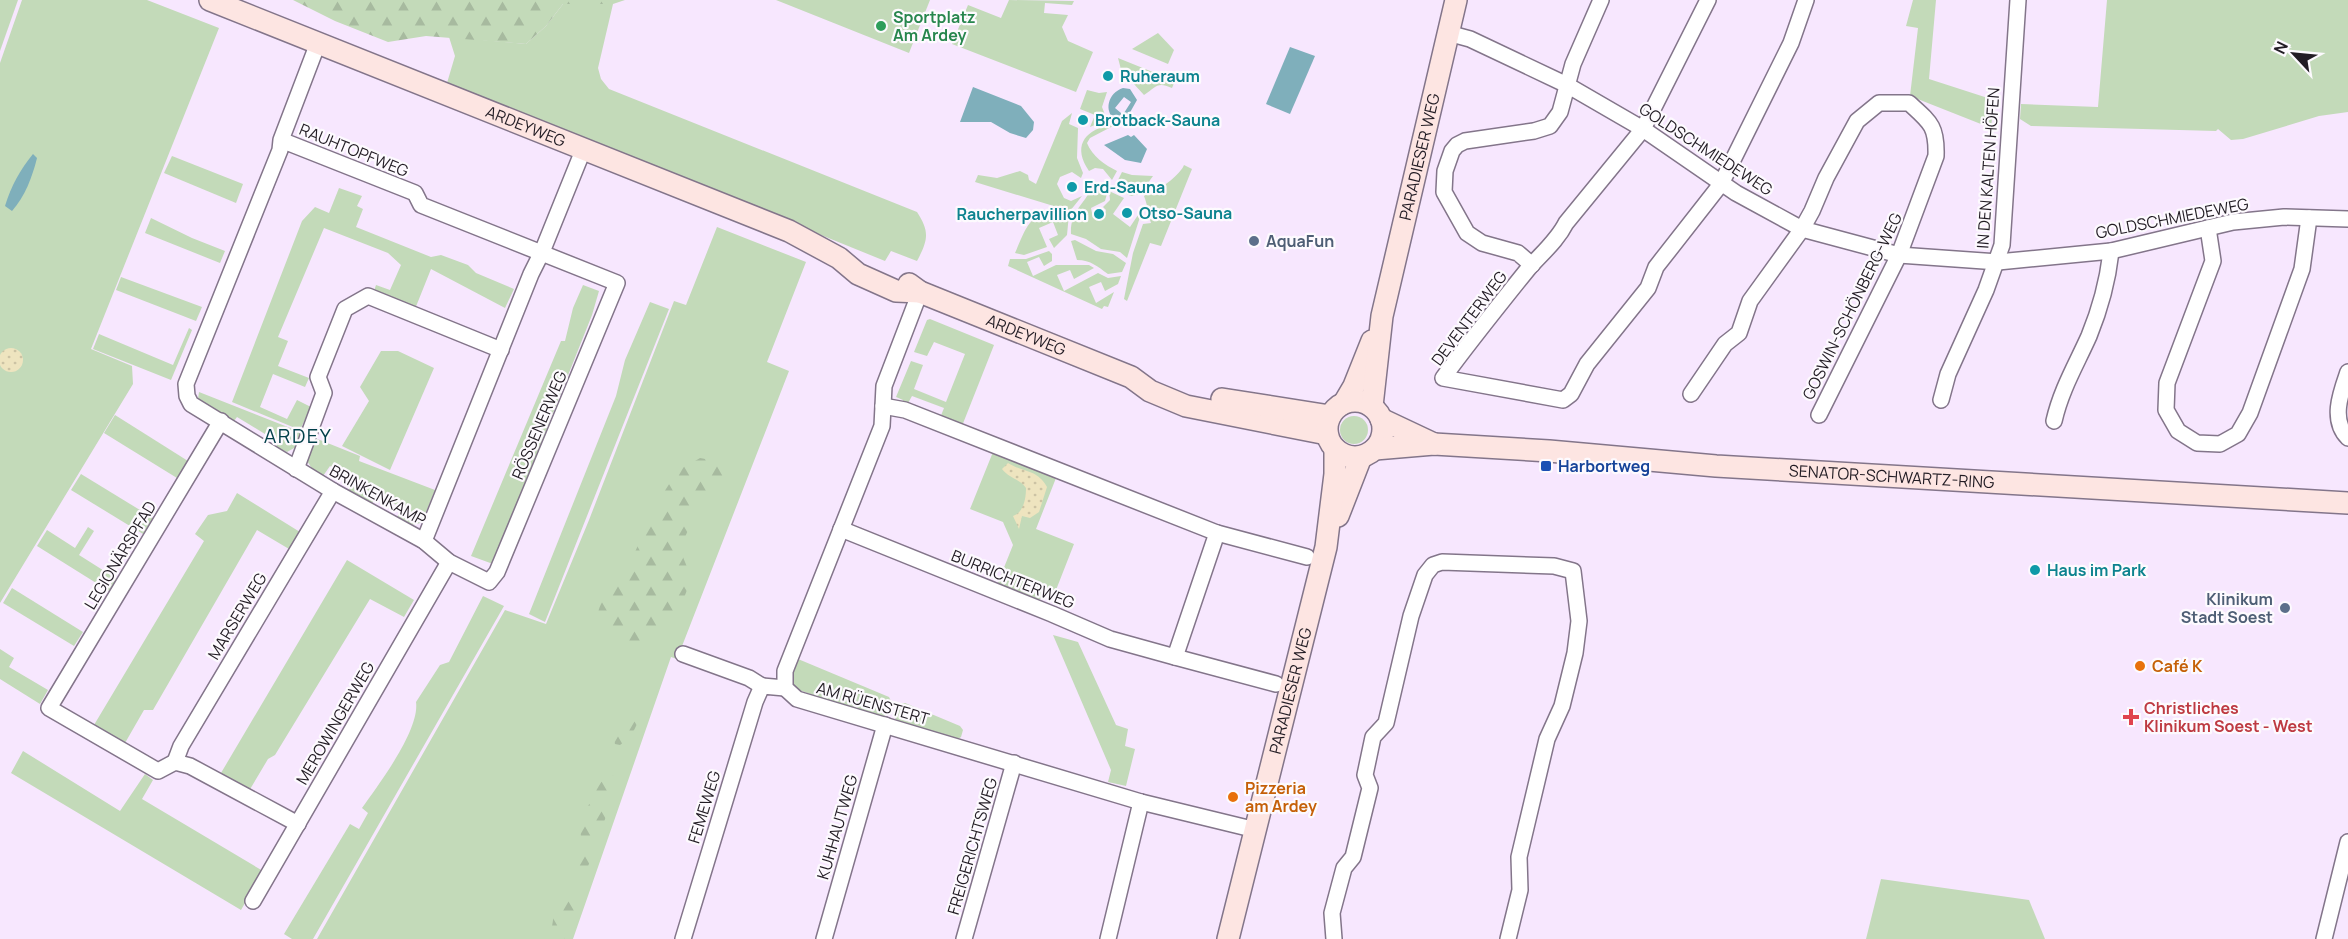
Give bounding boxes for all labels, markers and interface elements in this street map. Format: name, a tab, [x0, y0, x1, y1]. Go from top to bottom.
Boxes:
place label: Sportplatz Am Ardey	[893, 6, 976, 46]
marker: Sportplatz Am Ardey	[874, 19, 888, 33]
north arrow	[2264, 24, 2324, 84]
text: N	[2268, 37, 2293, 57]
place label: Ruheraum	[1120, 65, 1200, 87]
marker: Ruheraum	[1101, 69, 1115, 83]
street label: IN DEN KALTEN HÖFEN	[1971, 87, 2005, 249]
street label: PARADIESER WEG	[1394, 91, 1445, 222]
street label: GOLDSCHMIEDEWEG	[1635, 98, 1777, 200]
street label: ARDEYWEG	[483, 100, 569, 152]
place label: Brotback-Sauna	[1095, 109, 1220, 131]
marker: Brotback-Sauna	[1076, 113, 1090, 127]
street label: RAUHTOPFWEG	[296, 118, 412, 182]
place label: Erd-Sauna	[1084, 176, 1165, 198]
marker: Erd-Sauna	[1065, 180, 1079, 194]
street label: GOLDSCHMIEDEWEG	[2094, 192, 2250, 244]
place label: Otso-Sauna	[1139, 202, 1232, 224]
place label: Raucherpavillion	[957, 203, 1087, 225]
marker: Otso-Sauna	[1120, 206, 1134, 220]
marker: Raucherpavillion	[1092, 207, 1106, 221]
street label: GOSWIN-SCHÖNBERG-WEG	[1797, 209, 1907, 403]
place label: AquaFun	[1266, 230, 1334, 252]
marker: AquaFun	[1247, 234, 1261, 248]
street label: DEVENTERWEG	[1426, 266, 1512, 370]
street label: ARDEYWEG	[983, 309, 1069, 361]
street label: RÖSSENERWEG	[506, 367, 572, 483]
district label: ARDEY	[264, 422, 332, 449]
place label: Harbortweg	[1558, 455, 1650, 477]
street label: BRINKENKAMP	[326, 459, 430, 531]
marker: Harbortweg	[1539, 459, 1553, 473]
street label: SENATOR-SCHWARTZ-RING	[1788, 459, 1995, 493]
street label: LEGIONÄRSPFAD	[79, 496, 161, 613]
street label: BURRICHTERWEG	[948, 544, 1078, 614]
place label: Haus im Park	[2047, 559, 2146, 581]
marker: Haus im Park	[2028, 563, 2042, 577]
street label: MARSERWEG	[202, 568, 272, 664]
place label: Klinikum Stadt Soest	[2181, 588, 2273, 628]
marker: Klinikum Stadt Soest	[2278, 601, 2292, 615]
street label: PARADIESER WEG	[1264, 625, 1316, 756]
place label: Café K	[2152, 655, 2203, 677]
street label: MEROWINGERWEG	[291, 657, 379, 789]
marker: Café K	[2133, 659, 2147, 673]
street label: AM RÜENSTERT	[814, 676, 932, 730]
place label: Christliches Klinikum Soest - West	[2144, 697, 2313, 737]
marker: Christliches Klinikum Soest - West	[2122, 708, 2140, 726]
street label: FEMEWEG	[683, 768, 725, 846]
street label: KUHHAUTWEG	[812, 772, 862, 882]
street label: FREIGERICHTSWEG	[942, 775, 1002, 917]
place label: Pizzeria am Ardey	[1245, 777, 1317, 817]
marker: Pizzeria am Ardey	[1226, 790, 1240, 804]

